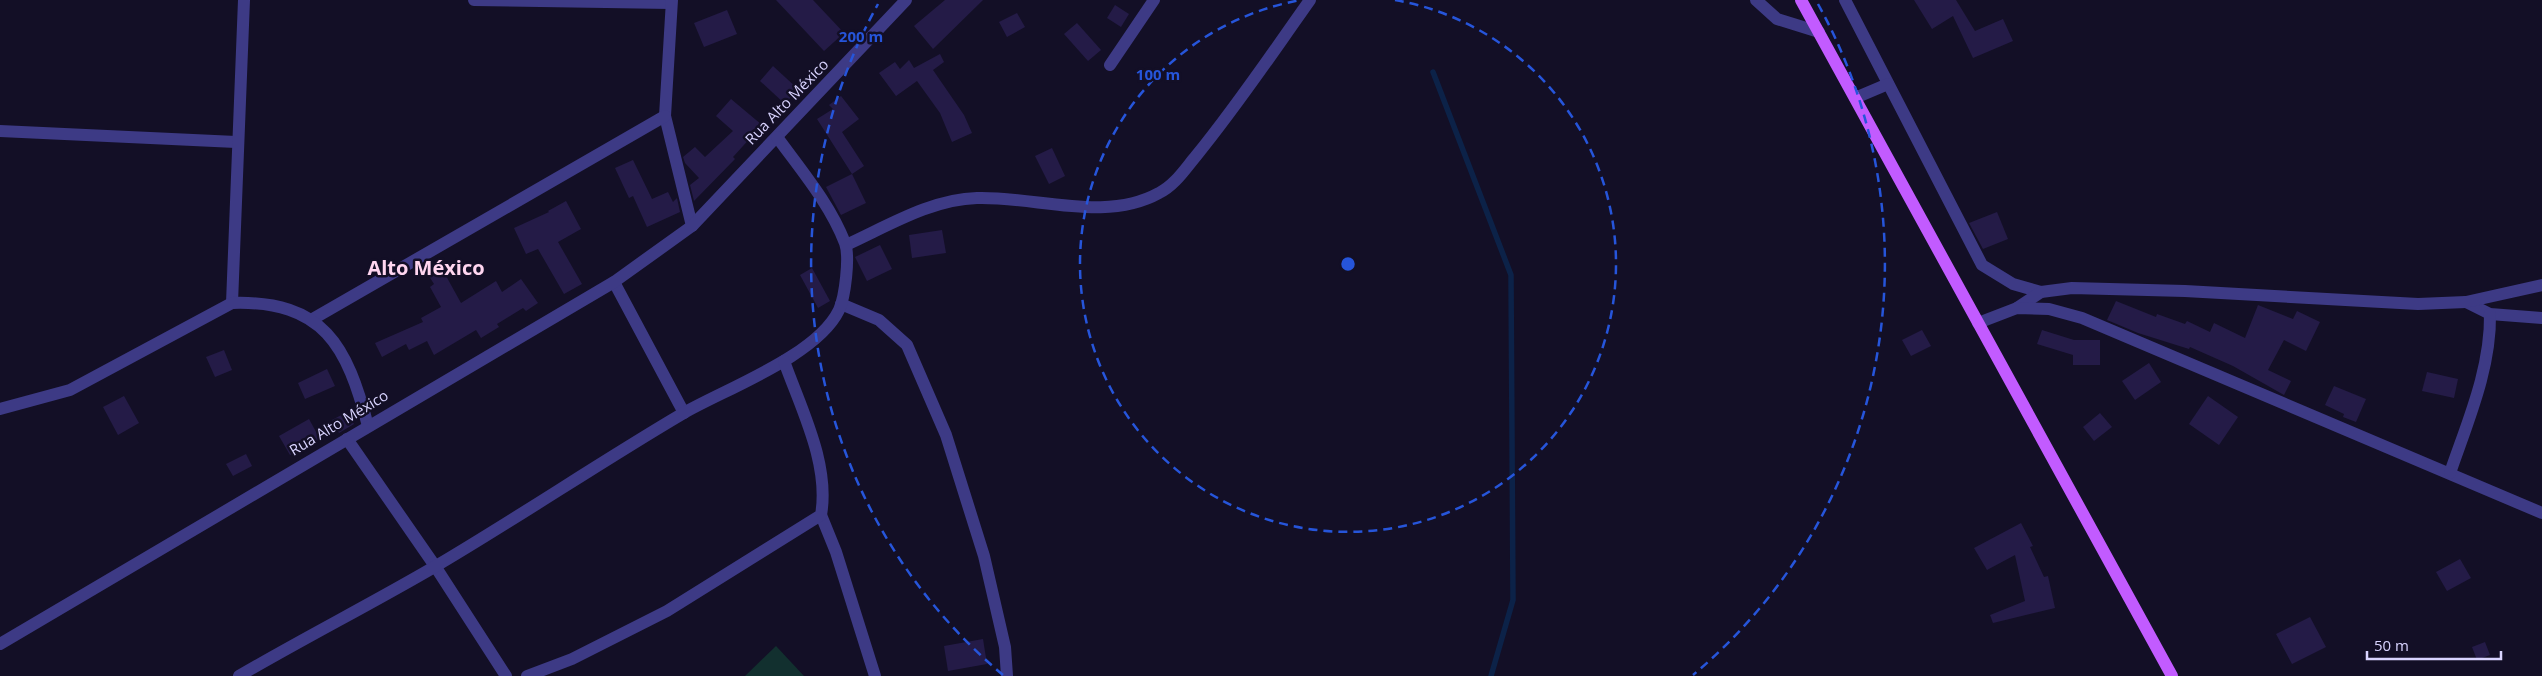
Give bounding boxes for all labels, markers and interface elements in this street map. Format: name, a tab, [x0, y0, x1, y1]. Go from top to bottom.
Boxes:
text: 200 m	[839, 26, 883, 46]
street label: Rua Alto México	[740, 54, 832, 149]
text: 100 m	[1136, 64, 1180, 84]
district label: Alto México	[367, 254, 485, 281]
centre of rings	[1339, 255, 1357, 273]
street label: Rua Alto México	[285, 385, 392, 460]
scale bar	[2367, 628, 2501, 660]
text: 50 m	[2374, 635, 2409, 655]

